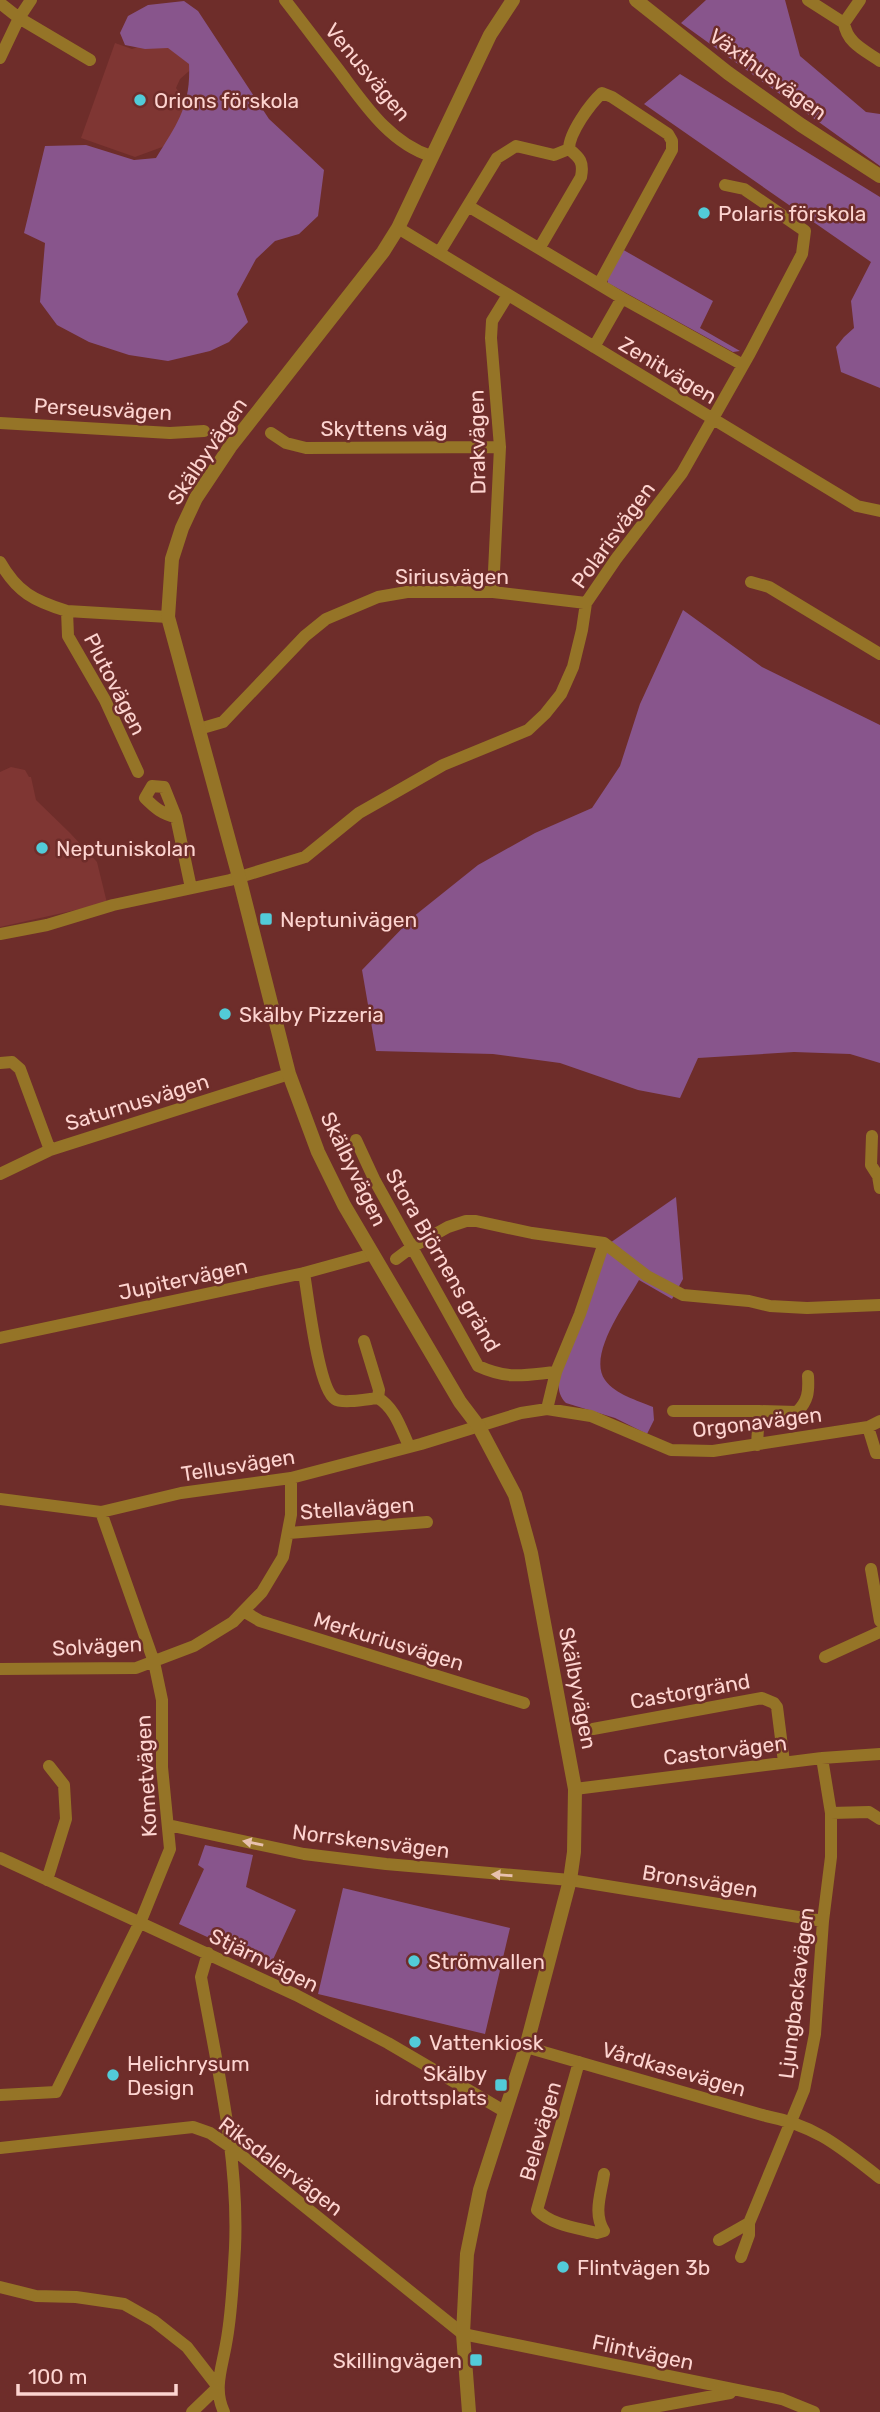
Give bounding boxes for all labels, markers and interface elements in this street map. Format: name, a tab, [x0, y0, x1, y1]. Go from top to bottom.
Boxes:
street label: Venusvägen	[320, 18, 416, 126]
street label: Växthusvägen	[704, 23, 832, 125]
place label: Orions förskola	[154, 88, 299, 113]
marker: Orions förskola	[132, 92, 148, 108]
place label: Polaris förskola	[718, 201, 866, 226]
marker: Polaris förskola	[696, 205, 712, 221]
street label: Zenitvägen	[614, 331, 722, 409]
street label: Drakvägen	[464, 390, 490, 494]
street label: Perseusvägen	[33, 393, 173, 425]
street label: Skälbyvägen	[162, 393, 252, 509]
street label: Skyttens väg	[320, 416, 448, 441]
street label: Polarisvägen	[566, 477, 660, 593]
street label: Siriusvägen	[395, 564, 509, 589]
street label: Plutovägen	[79, 629, 151, 739]
place label: Neptuniskolan	[56, 836, 196, 861]
marker: Neptuniskolan	[34, 840, 50, 856]
place label: Neptunivägen	[280, 907, 417, 932]
marker: Neptunivägen	[258, 911, 274, 927]
place label: Skälby Pizzeria	[239, 1002, 384, 1027]
marker: Skälby Pizzeria	[217, 1006, 233, 1022]
street label: Saturnusvägen	[62, 1068, 212, 1136]
street label: Skälbyvägen	[316, 1108, 392, 1230]
street label: Stora Björnens gränd	[380, 1164, 506, 1356]
street label: Jupitervägen	[116, 1253, 250, 1305]
street label: Orgonavägen	[691, 1402, 823, 1442]
street label: Tellusvägen	[179, 1444, 297, 1486]
street label: Stellavägen	[299, 1492, 415, 1524]
street label: Merkuriusvägen	[311, 1606, 467, 1676]
street label: Skälbyvägen	[554, 1625, 602, 1751]
street label: Solvägen	[51, 1631, 143, 1661]
street label: Castorgränd	[628, 1668, 752, 1714]
street label: Kometvägen	[130, 1714, 162, 1838]
street label: Castorvägen	[662, 1730, 788, 1770]
street label: Norrskensvägen	[291, 1819, 451, 1863]
one-way arrow	[242, 1837, 264, 1848]
street label: Bronsvägen	[640, 1860, 760, 1902]
one-way arrow	[491, 1869, 513, 1880]
street label: Ljungbackavägen	[773, 1906, 819, 2080]
street label: Stjärnvägen	[205, 1923, 323, 1997]
place label: Strömvallen	[428, 1949, 545, 1974]
marker: Strömvallen	[406, 1953, 422, 1969]
place label: Vattenkiosk	[429, 2030, 544, 2055]
marker: Vattenkiosk	[407, 2034, 423, 2050]
street label: Vårdkasevägen	[599, 2037, 749, 2101]
place label: Helichrysum Design	[127, 2051, 250, 2100]
place label: Skälby idrottsplats	[375, 2061, 487, 2110]
marker: Helichrysum Design	[105, 2067, 121, 2083]
marker: Skälby idrottsplats	[493, 2077, 509, 2093]
street label: Belevägen	[514, 2078, 566, 2184]
street label: Riksdalervägen	[214, 2111, 348, 2221]
place label: Flintvägen 3b	[577, 2255, 710, 2280]
marker: Flintvägen 3b	[555, 2259, 571, 2275]
street label: Flintvägen	[590, 2329, 696, 2375]
place label: Skillingvägen	[333, 2348, 462, 2373]
scale bar	[18, 2352, 175, 2396]
marker: Skillingvägen	[468, 2352, 484, 2368]
text: 100 m	[28, 2364, 87, 2389]

